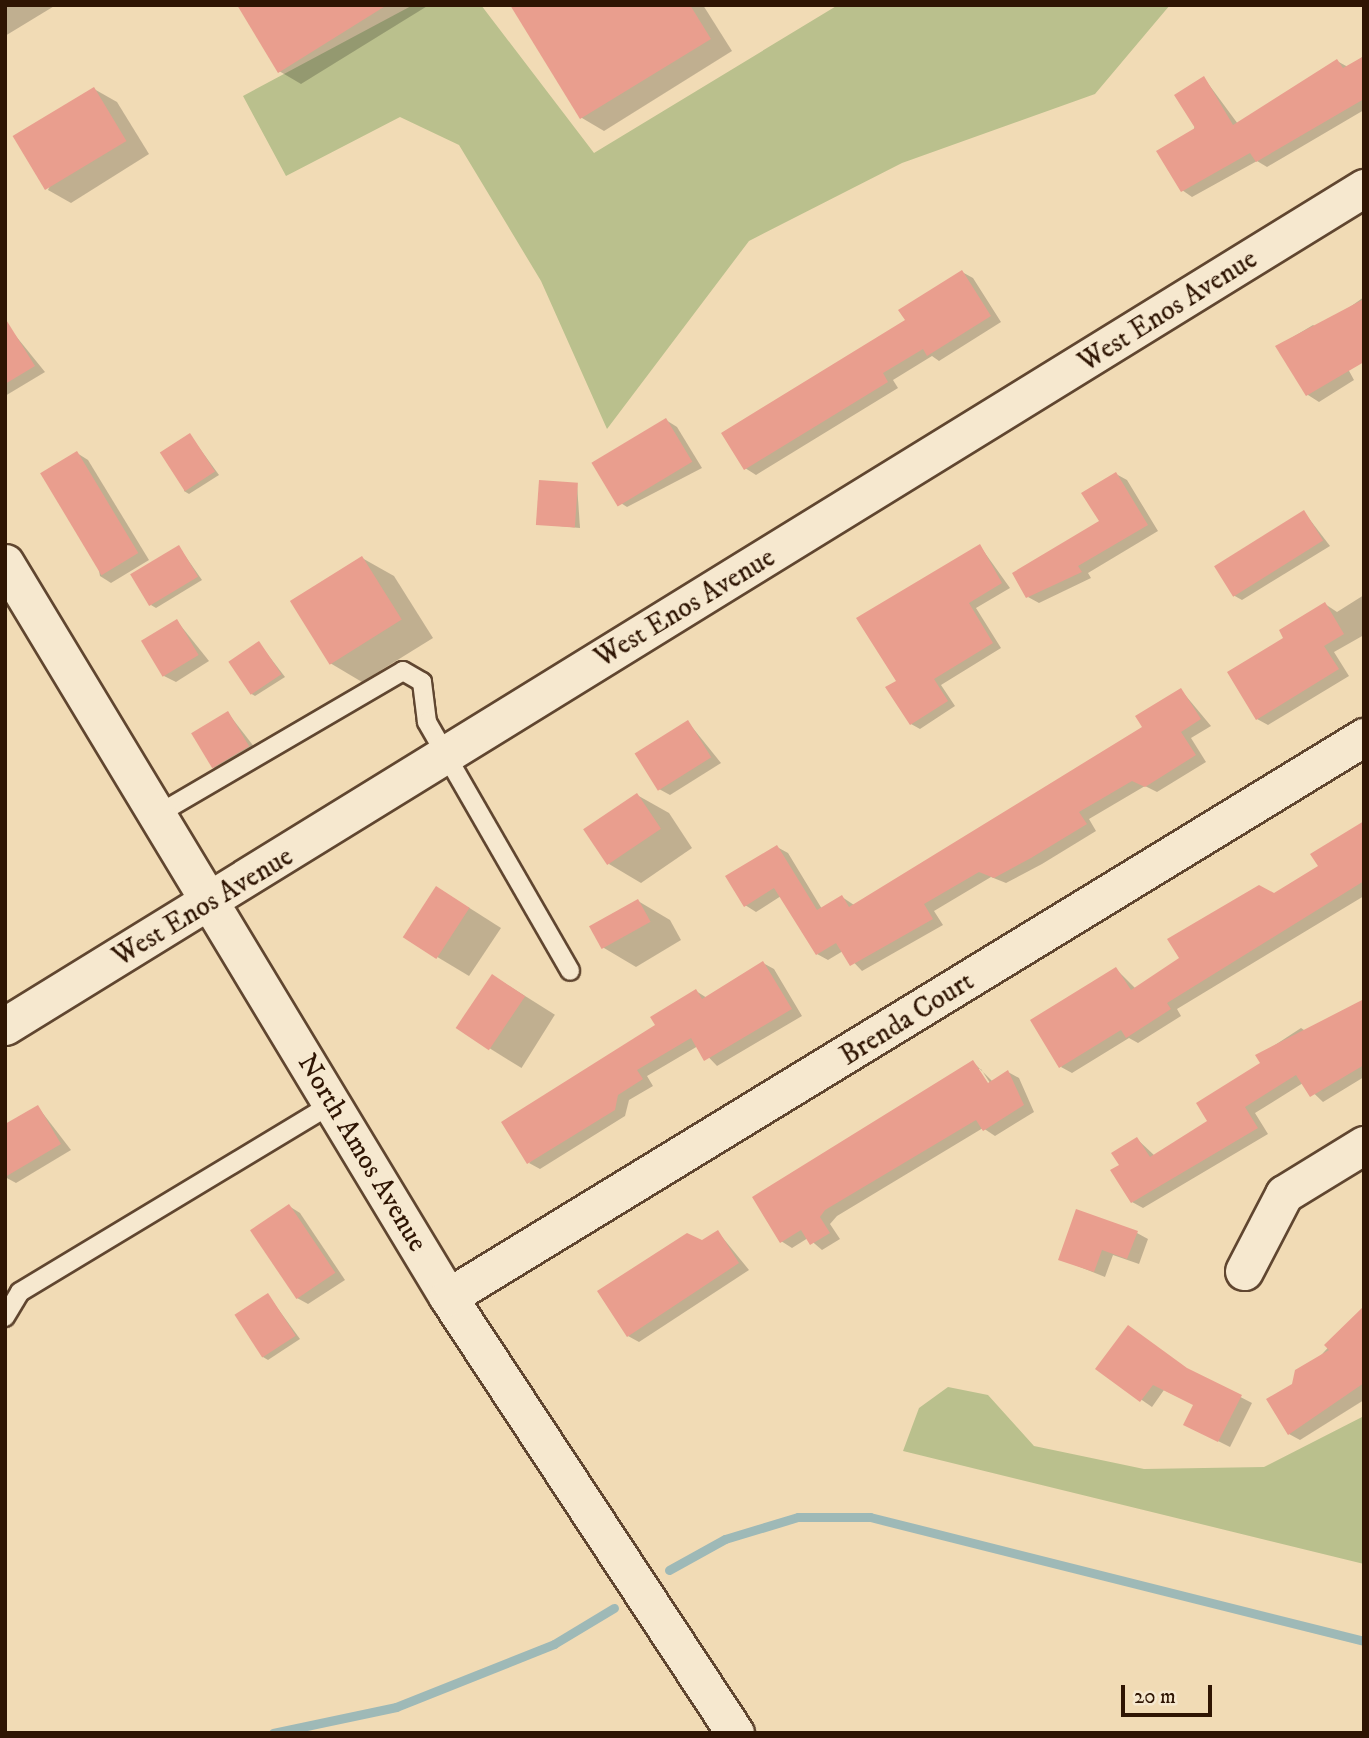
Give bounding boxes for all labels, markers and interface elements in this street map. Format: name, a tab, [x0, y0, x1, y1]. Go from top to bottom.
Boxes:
street label: West Enos Avenue	[1072, 243, 1264, 379]
street label: West Enos Avenue	[589, 541, 781, 675]
street label: West Enos Avenue	[107, 840, 299, 974]
street label: Brenda Court	[834, 965, 980, 1073]
street label: North Amos Avenue	[290, 1048, 434, 1258]
scale bar	[1124, 1672, 1215, 1716]
text: 20 m	[1134, 1684, 1176, 1710]

